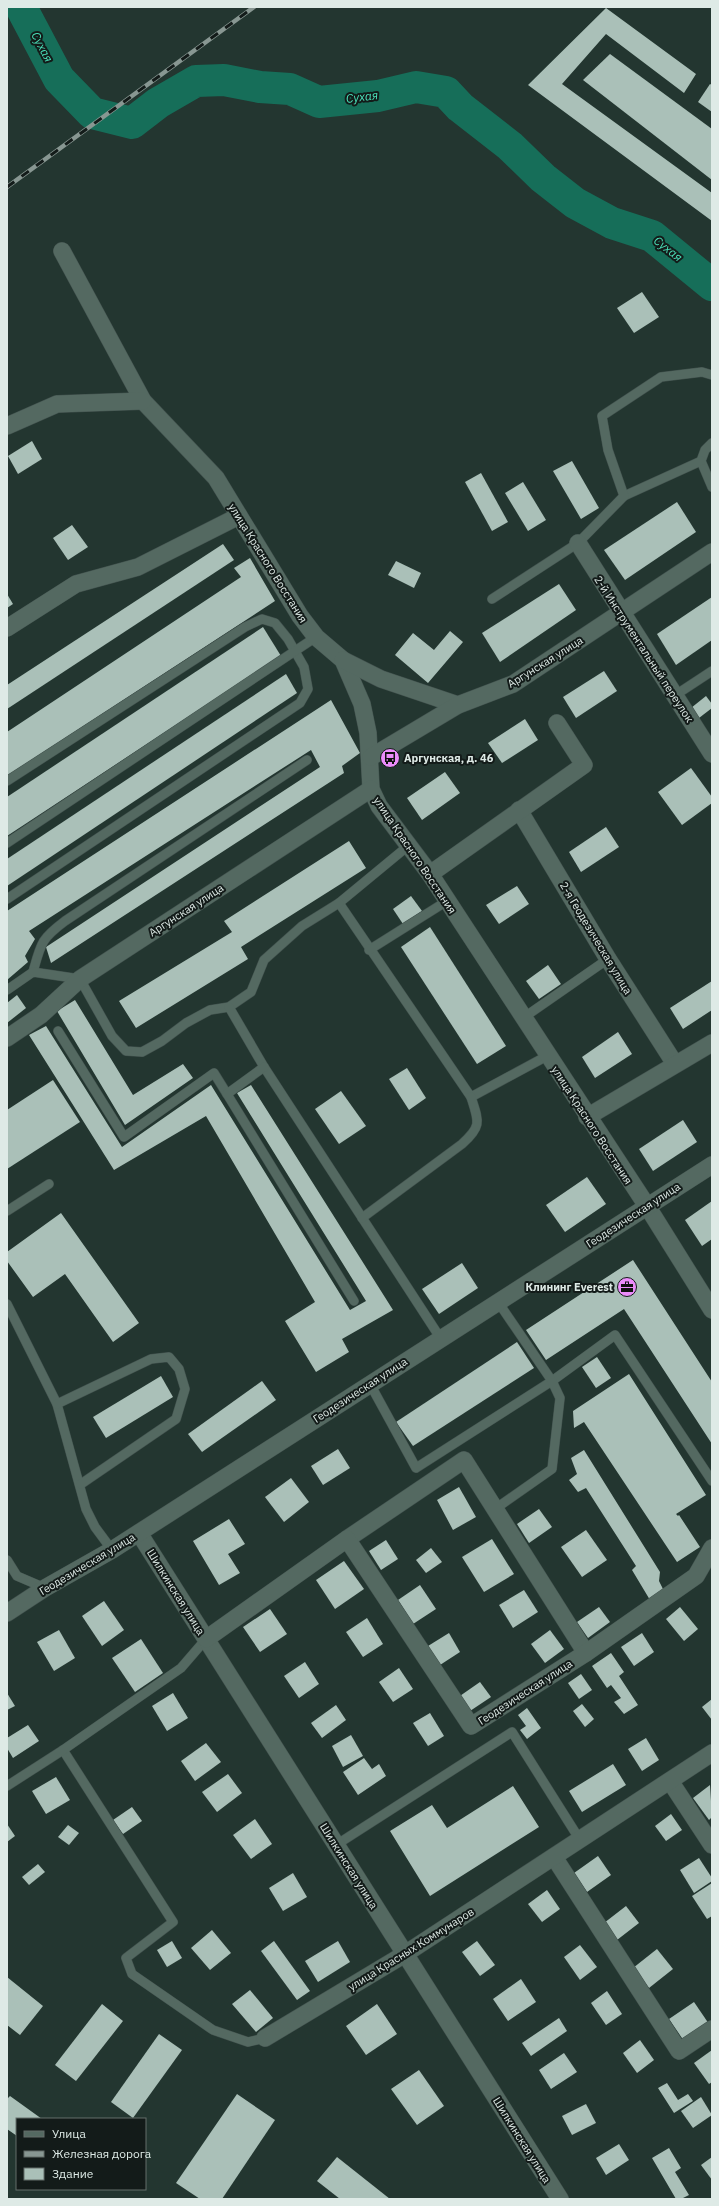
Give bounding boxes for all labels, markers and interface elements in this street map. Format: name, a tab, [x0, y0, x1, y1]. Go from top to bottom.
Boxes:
water label: Сухая	[28, 29, 57, 64]
water label: Сухая	[345, 87, 379, 106]
water label: Сухая	[651, 233, 686, 264]
street label: улица Красного Восстания	[225, 501, 311, 625]
street label: 2-й Инструментальный переулок	[591, 573, 697, 725]
street label: Аргунская улица	[505, 633, 586, 691]
bus stop icon: Аргунская, д. 46	[379, 747, 401, 769]
place label: Аргунская, д. 46	[404, 751, 494, 765]
street label: улица Красного Восстания	[371, 794, 459, 916]
street label: 2-я Геодезическая улица	[557, 879, 635, 997]
street label: Аргунская улица	[146, 880, 226, 939]
street label: улица Красного Восстания	[548, 1063, 636, 1187]
street label: Геодезическая улица	[583, 1179, 683, 1251]
office icon: Клининг Everest	[616, 1276, 638, 1298]
place label: Клининг Everest	[526, 1280, 613, 1294]
street label: Геодезическая улица	[310, 1354, 410, 1426]
street label: Геодезическая улица	[37, 1530, 138, 1598]
street label: Шилкинская улица	[144, 1547, 208, 1638]
street label: Геодезическая улица	[475, 1656, 575, 1728]
street label: Шилкинская улица	[317, 1821, 381, 1912]
street label: улица Красных Коммунаров	[345, 1904, 477, 1994]
street label: Шилкинская улица	[490, 2095, 554, 2186]
legend	[16, 2118, 146, 2190]
text: Улица	[52, 2126, 86, 2141]
text: Железная дорога	[52, 2146, 152, 2161]
text: Здание	[52, 2166, 94, 2181]

